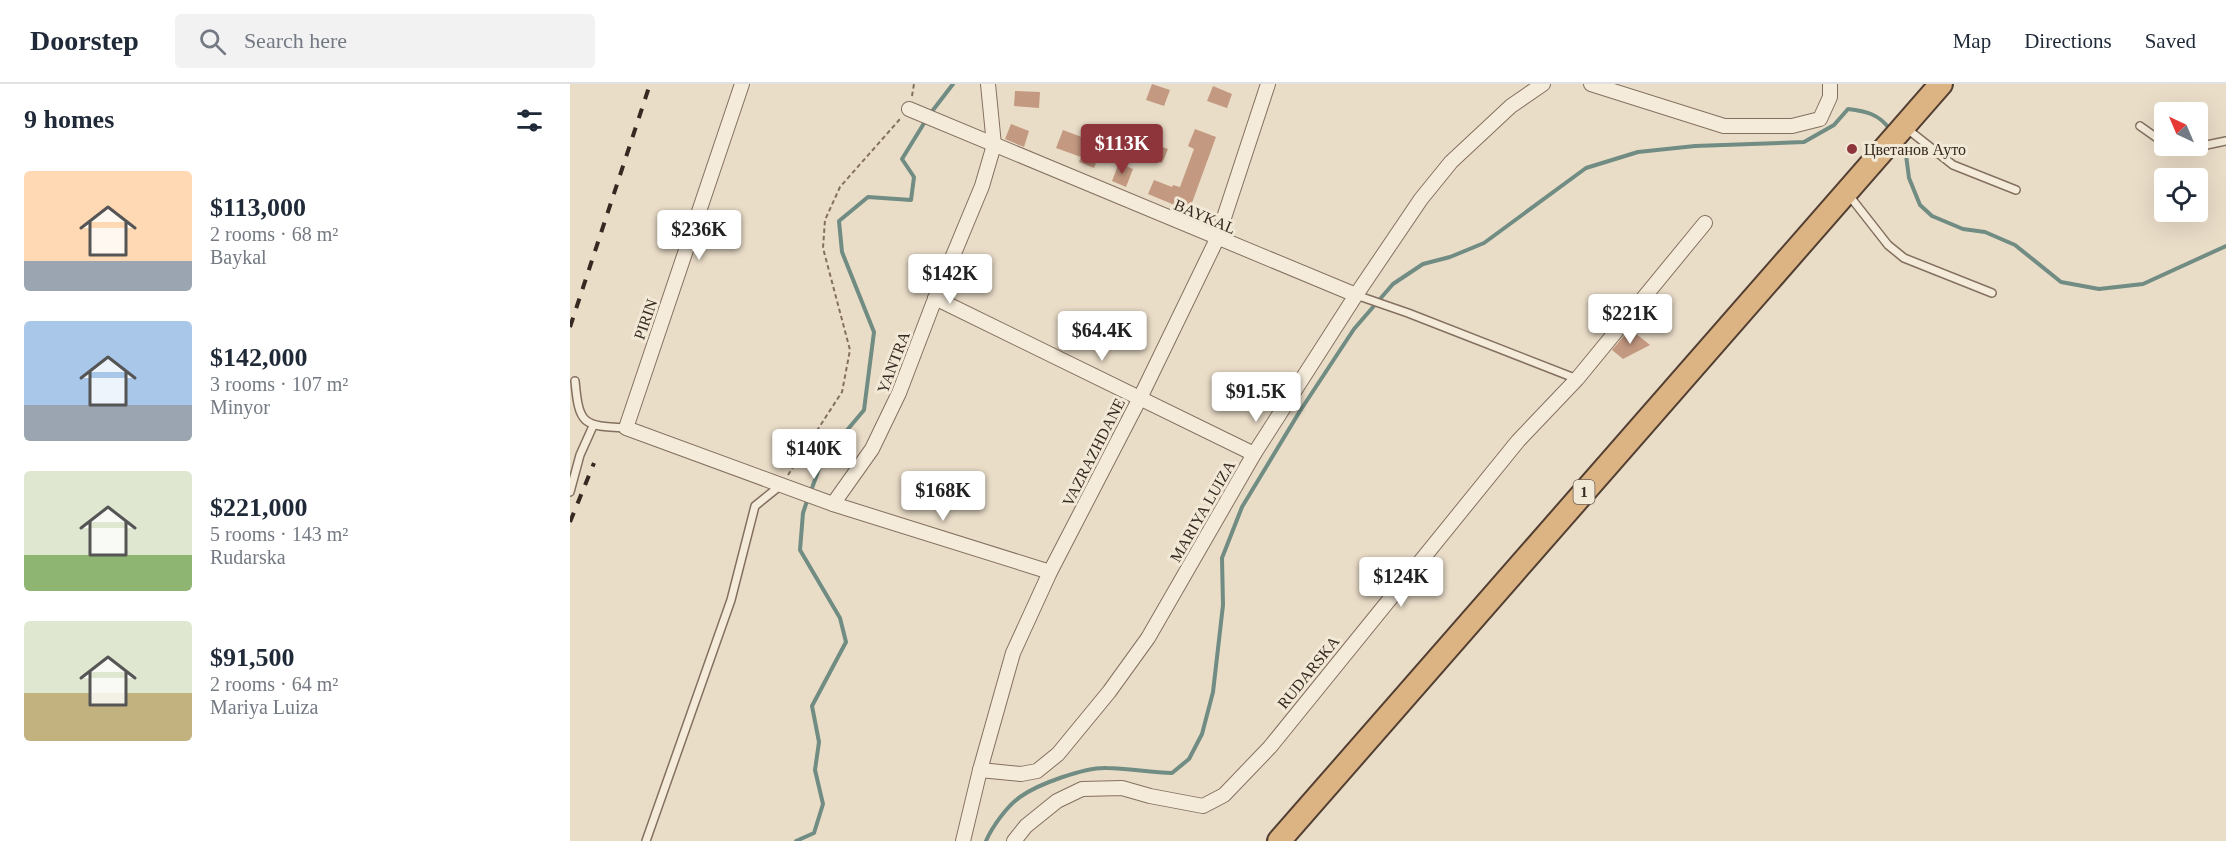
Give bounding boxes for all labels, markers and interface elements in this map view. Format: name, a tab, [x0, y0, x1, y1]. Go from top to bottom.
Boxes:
search box	[175, 14, 595, 68]
text: Doorstep	[30, 25, 139, 56]
icon: search	[196, 25, 229, 58]
text: Search here	[244, 28, 347, 53]
text: Map	[1953, 29, 1991, 53]
text: Directions	[2024, 29, 2112, 53]
text: Saved	[2145, 29, 2196, 53]
north arrow	[2154, 102, 2208, 156]
map controls	[2154, 102, 2208, 222]
icon: filters	[513, 104, 546, 137]
text: 9 homes	[24, 105, 114, 134]
pin: $113K	[1080, 124, 1164, 175]
text: $113K	[1095, 132, 1149, 154]
place label: Цветанов Ауто	[1864, 141, 1966, 159]
marker: Цветанов Ауто	[1845, 142, 1859, 156]
button: locate	[2154, 168, 2208, 222]
text: $113,000	[210, 193, 306, 222]
icon: home	[72, 195, 144, 267]
street label: BAYKAL	[1171, 196, 1238, 237]
pin: $236K	[657, 210, 741, 261]
text: $236K	[671, 218, 727, 240]
text: 2 rooms · 68 m²	[210, 223, 338, 245]
text: Baykal	[210, 246, 267, 268]
pin: $142K	[908, 254, 992, 305]
text: $142K	[922, 262, 978, 284]
pin: $221K	[1588, 294, 1672, 345]
street label: PIRIN	[631, 296, 660, 342]
text: $221K	[1602, 302, 1658, 324]
pin: $64.4K	[1053, 311, 1151, 362]
text: $64.4K	[1072, 319, 1132, 341]
street label: YANTRA	[874, 328, 913, 396]
text: $142,000	[210, 343, 308, 372]
icon: home	[72, 345, 144, 417]
pin: $91.5K	[1207, 372, 1305, 423]
text: 3 rooms · 107 m²	[210, 373, 348, 395]
text: $91.5K	[1226, 380, 1286, 402]
street label: VAZRAZHDANE	[1059, 395, 1128, 509]
text: Minyor	[210, 396, 270, 418]
pin: $140K	[772, 429, 856, 480]
text: $140K	[786, 437, 842, 459]
street label: MARIYA LUIZA	[1167, 457, 1239, 565]
pin: $168K	[901, 471, 985, 522]
text: $168K	[915, 479, 971, 501]
road number: 1	[1574, 480, 1594, 504]
text: $221,000	[210, 493, 308, 522]
icon: home	[72, 495, 144, 567]
text: 5 rooms · 143 m²	[210, 523, 348, 545]
text: Rudarska	[210, 546, 286, 568]
pin: $124K	[1359, 557, 1443, 608]
text: $124K	[1373, 565, 1429, 587]
street label: RUDARSKA	[1274, 632, 1343, 712]
text: $91,500	[210, 643, 295, 672]
icon: home	[72, 645, 144, 717]
text: 2 rooms · 64 m²	[210, 673, 338, 695]
text: Mariya Luiza	[210, 696, 318, 718]

